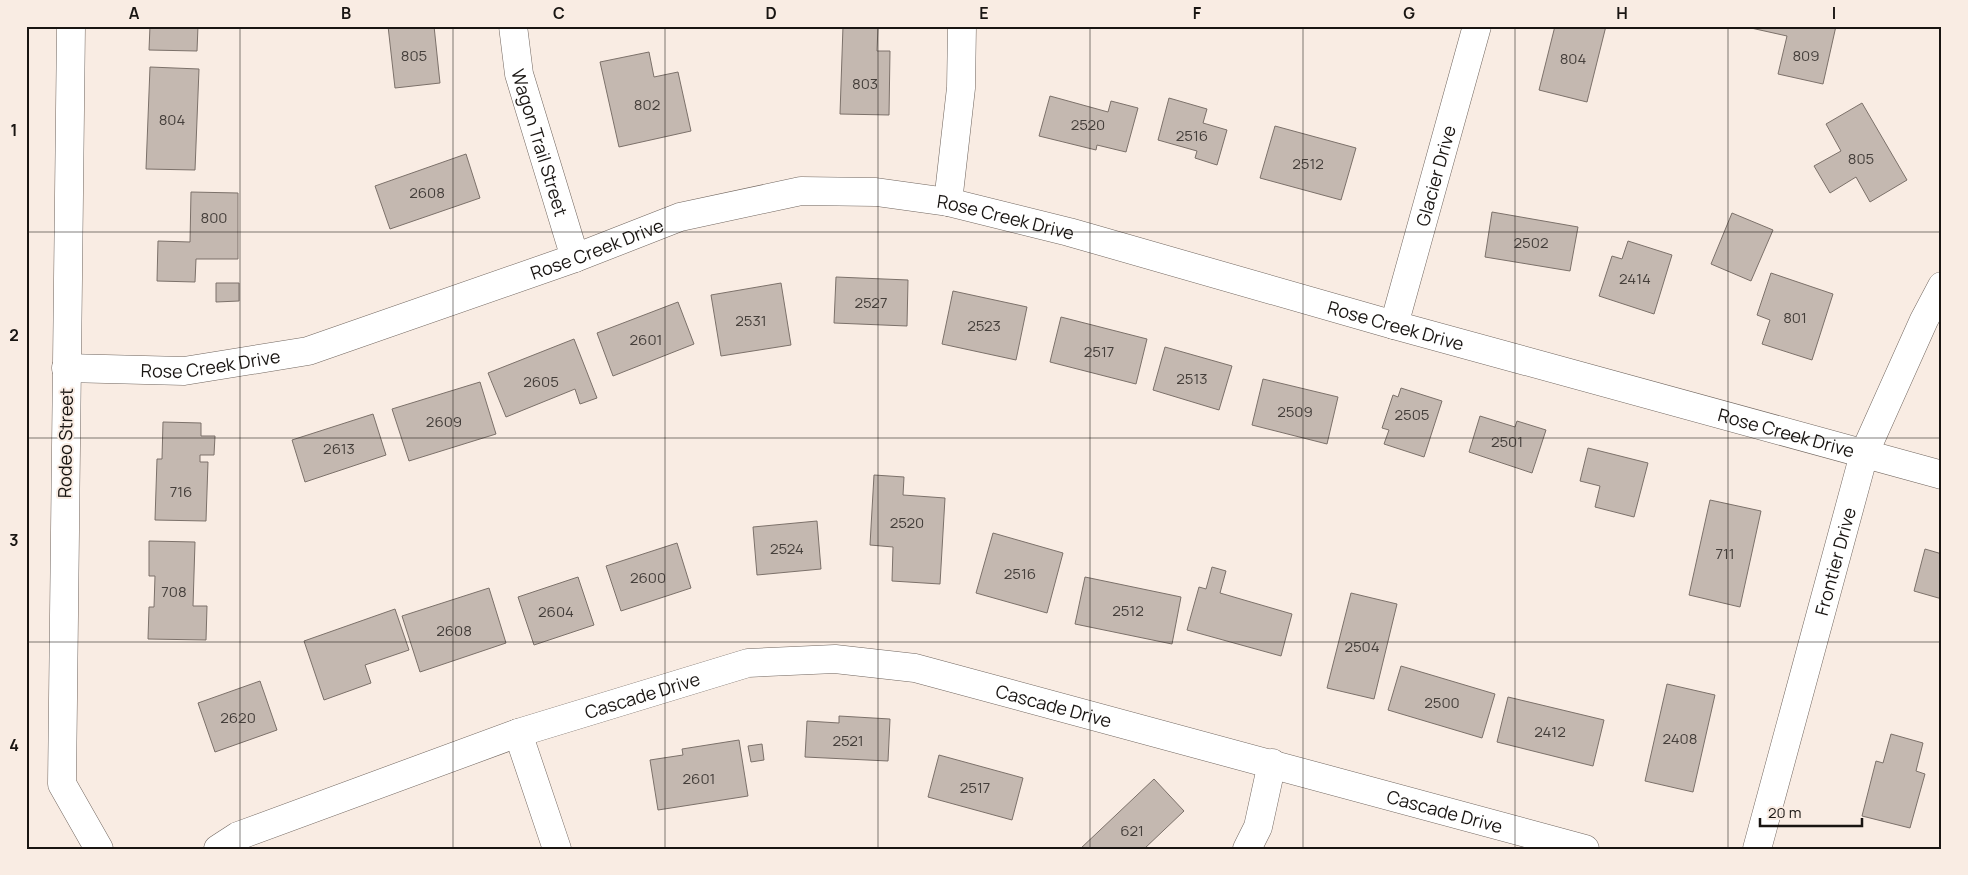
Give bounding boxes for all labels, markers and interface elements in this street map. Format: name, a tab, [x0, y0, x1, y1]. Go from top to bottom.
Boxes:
text: A	[129, 2, 140, 24]
text: B	[341, 2, 351, 24]
text: C	[553, 2, 565, 24]
text: D	[765, 2, 777, 24]
text: E	[979, 2, 989, 24]
text: F	[1193, 2, 1202, 24]
text: G	[1403, 2, 1415, 24]
text: H	[1616, 2, 1628, 24]
text: I	[1832, 2, 1836, 24]
house number: 805	[401, 45, 427, 66]
house number: 809	[1792, 45, 1820, 66]
house number: 804	[1560, 48, 1587, 69]
street label: Wagon Trail Street	[506, 66, 574, 219]
house number: 803	[852, 73, 878, 94]
house number: 802	[634, 94, 660, 115]
house number: 804	[159, 109, 186, 130]
house number: 2520	[1071, 114, 1105, 135]
text: 1	[10, 119, 18, 141]
street label: Glacier Drive	[1410, 123, 1461, 229]
house number: 2516	[1176, 125, 1208, 146]
house number: 805	[1848, 148, 1874, 169]
house number: 2512	[1292, 153, 1324, 174]
house number: 2608	[409, 182, 445, 203]
street label: Rose Creek Drive	[936, 189, 1077, 245]
house number: 800	[200, 207, 228, 228]
street label: Rose Creek Drive	[527, 213, 667, 285]
house number: 2502	[1514, 232, 1548, 253]
house number: 2414	[1619, 268, 1651, 289]
house number: 2527	[855, 292, 887, 313]
street label: Rose Creek Drive	[1325, 295, 1467, 356]
house number: 801	[1783, 307, 1807, 328]
house number: 2531	[735, 310, 767, 331]
house number: 2523	[967, 315, 1001, 336]
text: 2	[9, 324, 19, 346]
house number: 2601	[630, 329, 662, 350]
house number: 2517	[1084, 341, 1114, 362]
street label: Rose Creek Drive	[140, 344, 282, 383]
house number: 2513	[1176, 368, 1208, 389]
house number: 2605	[523, 371, 559, 392]
street label: Rodeo Street	[52, 388, 78, 498]
house number: 2509	[1277, 401, 1313, 422]
street label: Rose Creek Drive	[1715, 402, 1857, 462]
house number: 2505	[1394, 404, 1430, 425]
house number: 2609	[426, 411, 462, 432]
house number: 2501	[1491, 431, 1523, 452]
house number: 2613	[323, 438, 355, 459]
house number: 716	[170, 481, 192, 502]
street label: Frontier Drive	[1809, 505, 1861, 618]
house number: 2520	[890, 512, 924, 533]
text: 3	[9, 529, 19, 551]
house number: 2524	[770, 538, 804, 559]
house number: 711	[1715, 543, 1735, 564]
house number: 2516	[1004, 563, 1036, 584]
house number: 2600	[630, 567, 666, 588]
house number: 708	[161, 581, 187, 602]
house number: 2512	[1112, 600, 1144, 621]
house number: 2604	[538, 601, 574, 622]
house number: 2608	[436, 620, 472, 641]
house number: 2504	[1344, 636, 1380, 657]
street label: Cascade Drive	[582, 666, 703, 724]
street label: Cascade Drive	[993, 678, 1114, 733]
house number: 2500	[1424, 692, 1460, 713]
house number: 2620	[220, 707, 256, 728]
house number: 2412	[1534, 721, 1566, 742]
house number: 2408	[1663, 728, 1697, 749]
house number: 2521	[832, 730, 864, 751]
text: 4	[9, 734, 19, 756]
house number: 2601	[683, 768, 715, 789]
house number: 2517	[960, 777, 990, 798]
street label: Cascade Drive	[1384, 784, 1505, 838]
scale bar	[1760, 795, 1863, 827]
text: 20 m	[1768, 802, 1801, 823]
house number: 621	[1120, 820, 1144, 841]

